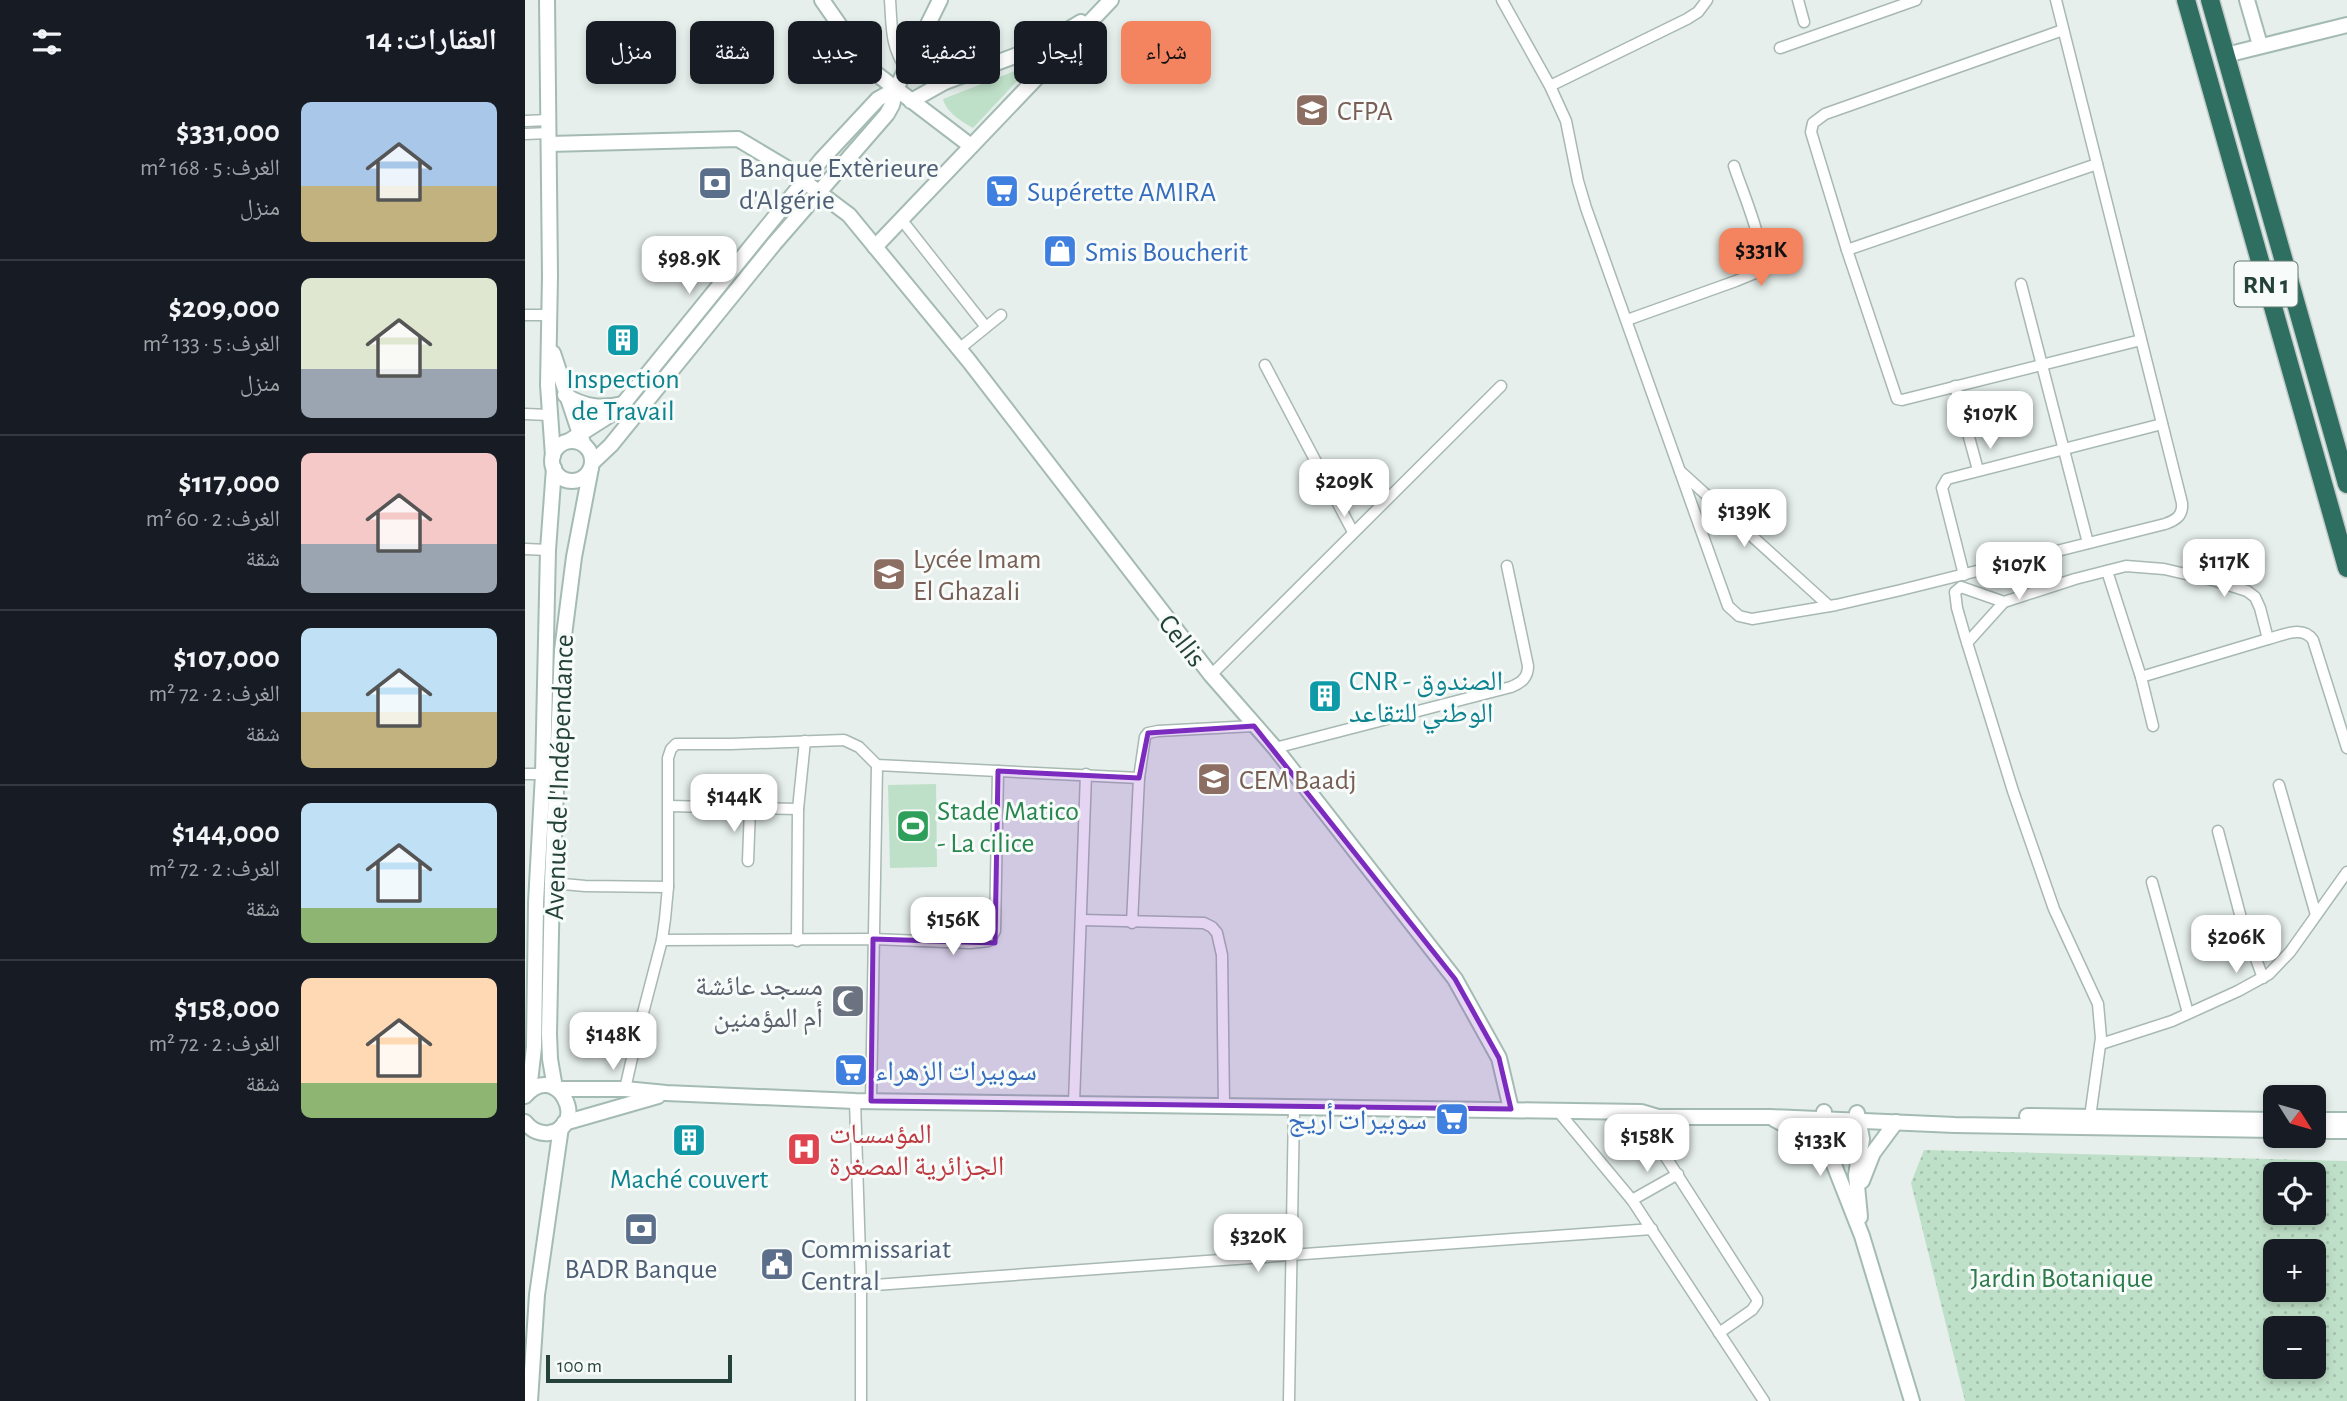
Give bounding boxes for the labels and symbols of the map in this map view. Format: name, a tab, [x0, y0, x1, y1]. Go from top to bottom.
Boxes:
school or university icon: CFPA	[1293, 91, 1331, 129]
place label: CFPA	[1337, 98, 1393, 126]
place label: Banque Extèrieure d'Algérie	[739, 155, 939, 215]
bank icon: Banque Extèrieure d'Algérie	[696, 164, 734, 202]
supermarket icon: Supérette AMIRA	[983, 172, 1021, 210]
place label: Supérette AMIRA	[1027, 179, 1216, 207]
pin: $331K	[1712, 229, 1810, 288]
shop icon: Smis Boucherit	[1041, 232, 1079, 270]
pin: $98.9K	[632, 236, 746, 296]
place label: Smis Boucherit	[1085, 239, 1248, 267]
road number: RN 1	[2235, 262, 2297, 306]
building icon: Inspection de Travail	[604, 321, 642, 359]
place label: Inspection de Travail	[566, 366, 680, 426]
pin: $107K	[1941, 392, 2039, 451]
pin: $209K	[1295, 460, 1393, 519]
pin: $139K	[1695, 490, 1793, 549]
pin: $117K	[2175, 540, 2273, 599]
pin: $107K	[1970, 542, 2068, 602]
place label: Lycée Imam El Ghazali	[913, 546, 1041, 606]
school or university icon: Lycée Imam El Ghazali	[870, 555, 908, 593]
street label: Cellis	[1153, 610, 1210, 673]
street label: Avenue de l'Indépendance	[541, 634, 579, 920]
place label: CNR - الصندوق الوطني للتقاعد	[1349, 668, 1503, 735]
building icon: CNR - الصندوق الوطني للتقاعد	[1306, 677, 1344, 715]
school or university icon: CEM Baadj	[1195, 760, 1233, 798]
place label: CEM Baadj	[1239, 767, 1357, 795]
pin: $144K	[685, 774, 783, 834]
place label: Stade Matico - La cilice	[937, 798, 1079, 858]
sports icon: Stade Matico - La cilice	[894, 807, 932, 845]
pin: $156K	[904, 898, 1002, 957]
pin: $206K	[2187, 916, 2285, 975]
place label: مسجد عائشة أم المؤمنين	[695, 973, 823, 1036]
mosque icon: مسجد عائشة أم المؤمنين	[829, 982, 867, 1020]
pin: $148K	[564, 1012, 662, 1072]
supermarket icon: سوبيرات الزهراء	[832, 1051, 870, 1089]
place label: سوبيرات الزهراء	[875, 1058, 1037, 1086]
north arrow	[2263, 1085, 2326, 1148]
supermarket icon: سوبيرات أريج	[1433, 1100, 1471, 1138]
place label: سوبيرات أريج	[1288, 1102, 1427, 1137]
pin: $158K	[1598, 1114, 1696, 1174]
pin: $133K	[1771, 1118, 1869, 1178]
building icon: Maché couvert	[670, 1121, 708, 1159]
place label: المؤسسات الجزائرية المصغرة	[829, 1121, 1004, 1181]
hospital icon: المؤسسات الجزائرية المصغرة	[785, 1130, 823, 1168]
place label: Maché couvert	[610, 1166, 768, 1194]
bank icon: BADR Banque	[622, 1210, 660, 1248]
pin: $320K	[1209, 1214, 1307, 1274]
place label: Commissariat Central	[801, 1236, 951, 1296]
public building icon: Commissariat Central	[758, 1245, 796, 1283]
place label: BADR Banque	[564, 1256, 718, 1284]
park label: Jardin Botanique	[1971, 1265, 2153, 1293]
scale bar	[546, 1352, 731, 1384]

